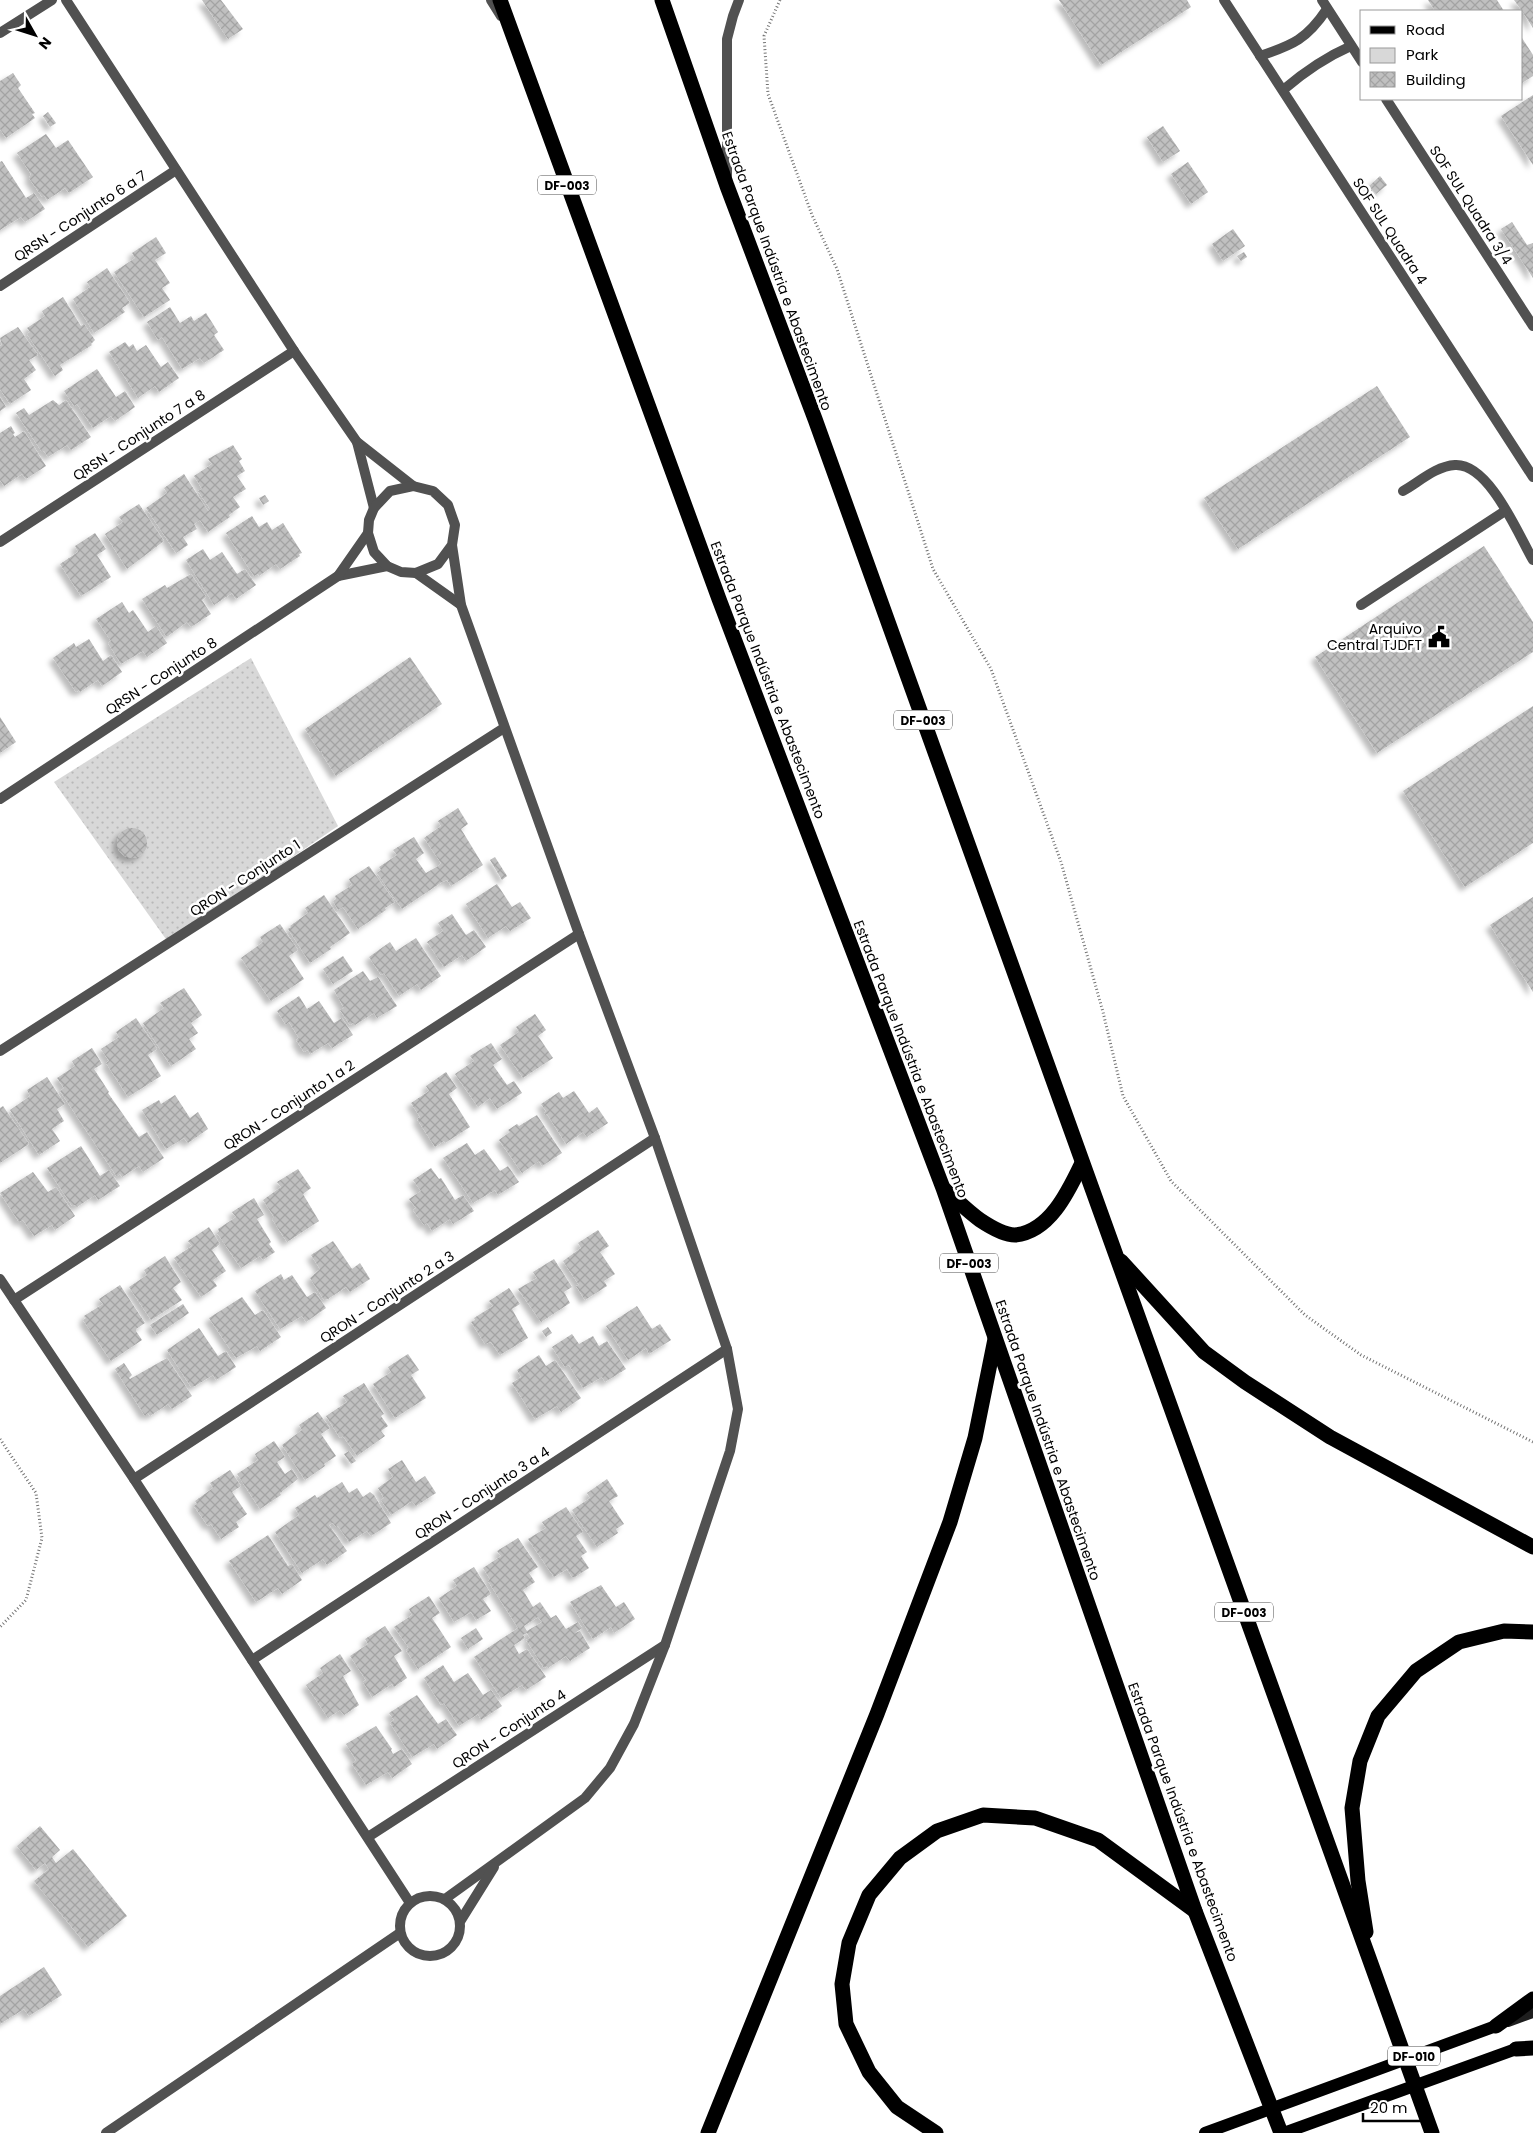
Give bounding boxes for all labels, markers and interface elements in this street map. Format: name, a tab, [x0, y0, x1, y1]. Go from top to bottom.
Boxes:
north arrow	[10, 10, 60, 60]
legend	[1360, 10, 1523, 100]
text: Road	[1406, 19, 1445, 40]
text: N	[34, 33, 56, 54]
text: Park	[1406, 44, 1438, 65]
text: Building	[1406, 69, 1466, 90]
street label: Estrada Parque Indústria e Abastecimento	[717, 129, 837, 413]
street label: SOF SUL Quadra 3/4	[1425, 141, 1517, 269]
street label: QRSN - Conjunto 6 a 7	[10, 165, 150, 266]
street label: SOF SUL Quadra 4	[1348, 174, 1432, 288]
road number: DF-003	[538, 176, 596, 194]
street label: QRSN - Conjunto 7 a 8	[69, 385, 209, 485]
street label: Estrada Parque Indústria e Abastecimento	[706, 538, 830, 822]
place label: Arquivo Central TJDFT	[1327, 619, 1422, 655]
public building icon: Arquivo Central TJDFT	[1426, 624, 1452, 650]
street label: QRSN - Conjunto 8	[101, 632, 221, 720]
road number: DF-003	[894, 710, 952, 730]
street label: QRON - Conjunto 1	[186, 835, 304, 921]
street label: Estrada Parque Indústria e Abastecimento	[849, 917, 973, 1201]
street label: QRON - Conjunto 1 a 2	[219, 1055, 359, 1155]
street label: QRON - Conjunto 2 a 3	[316, 1246, 458, 1348]
road number: DF-003	[940, 1254, 998, 1272]
street label: Estrada Parque Indústria e Abastecimento	[990, 1297, 1106, 1583]
street label: QRON - Conjunto 3 a 4	[411, 1442, 554, 1544]
road number: DF-003	[1215, 1602, 1273, 1621]
street label: Estrada Parque Indústria e Abastecimento	[1123, 1680, 1243, 1964]
street label: QRON - Conjunto 4	[448, 1684, 570, 1773]
road number: DF-010	[1388, 2046, 1440, 2066]
scale bar	[1363, 2090, 1427, 2122]
text: 20 m	[1370, 2097, 1408, 2118]

